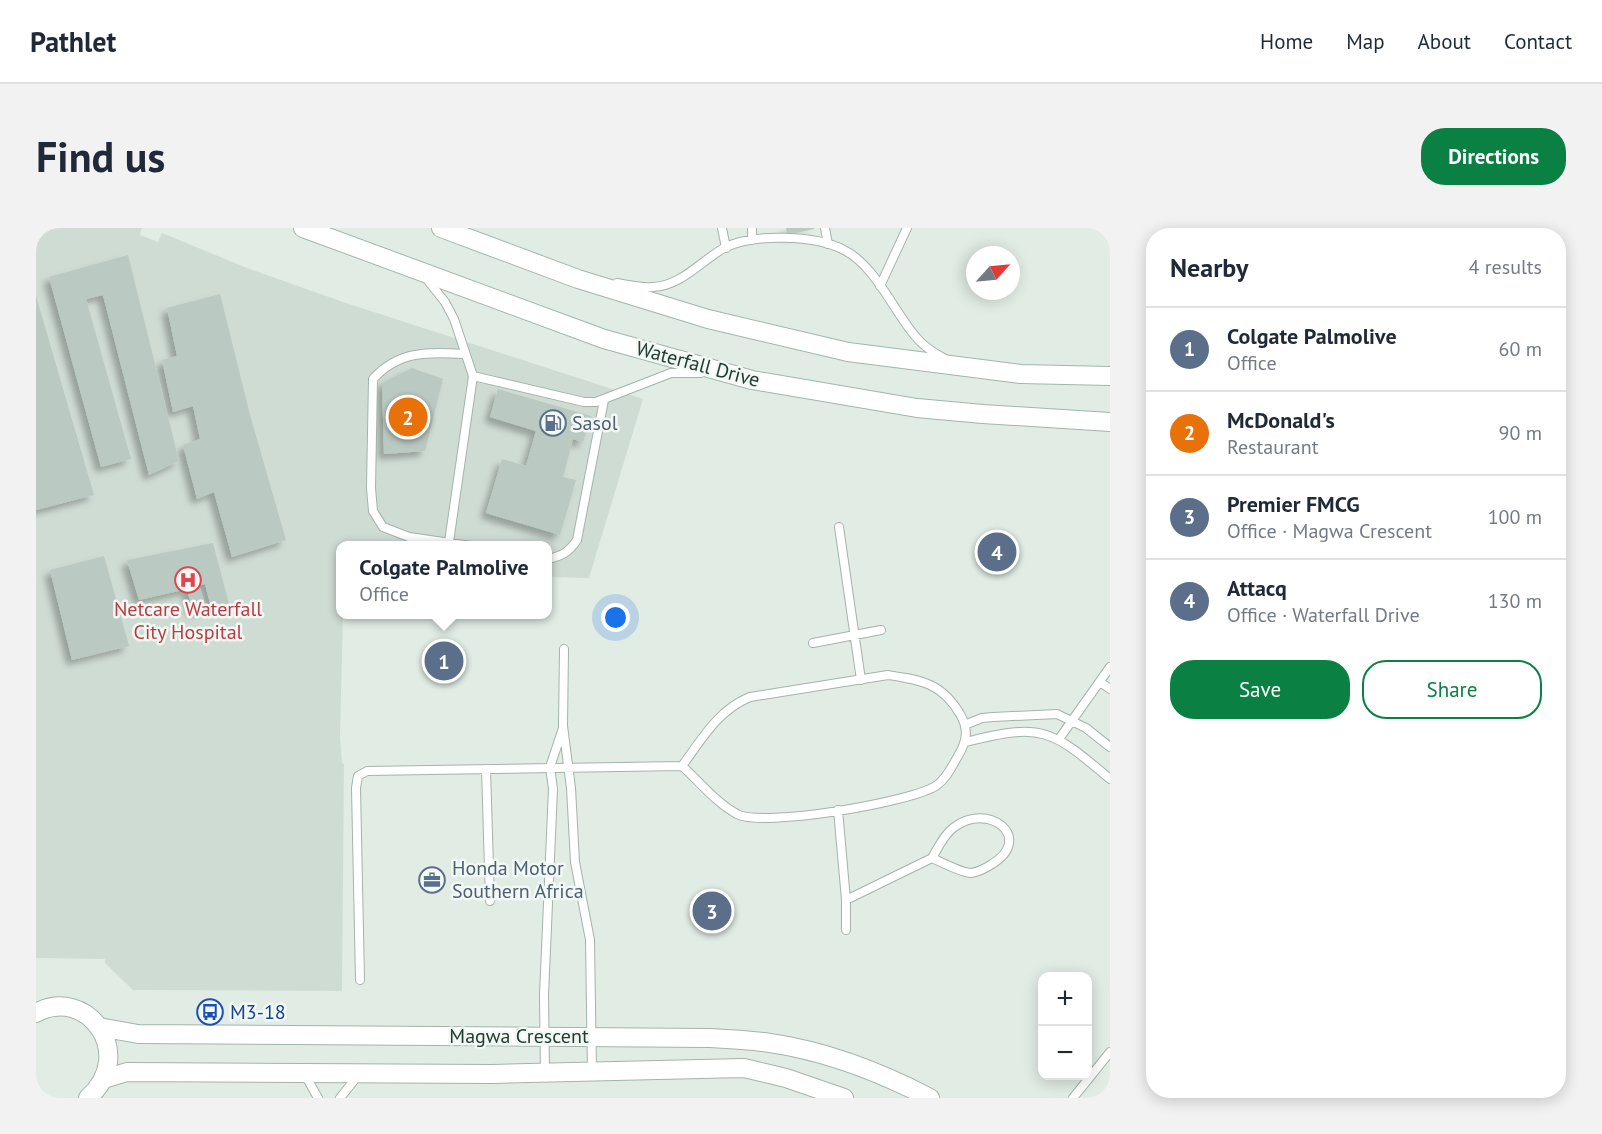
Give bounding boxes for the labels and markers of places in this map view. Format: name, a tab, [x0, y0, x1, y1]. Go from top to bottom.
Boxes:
pin: 2	[388, 394, 428, 440]
fuel station icon: Sasol	[538, 408, 568, 438]
place label: Sasol	[572, 410, 618, 436]
pin: 4	[978, 530, 1016, 574]
hospital icon: Netcare Waterfall City Hospital	[173, 565, 203, 595]
place label: Netcare Waterfall City Hospital	[114, 596, 262, 645]
pin: 1	[424, 638, 464, 684]
place label: Honda Motor Southern Africa	[452, 855, 584, 904]
office icon: Honda Motor Southern Africa	[417, 865, 447, 895]
pin: 3	[692, 888, 732, 934]
bus stop icon: M3-18	[195, 997, 225, 1027]
place label: M3-18	[230, 999, 286, 1025]

